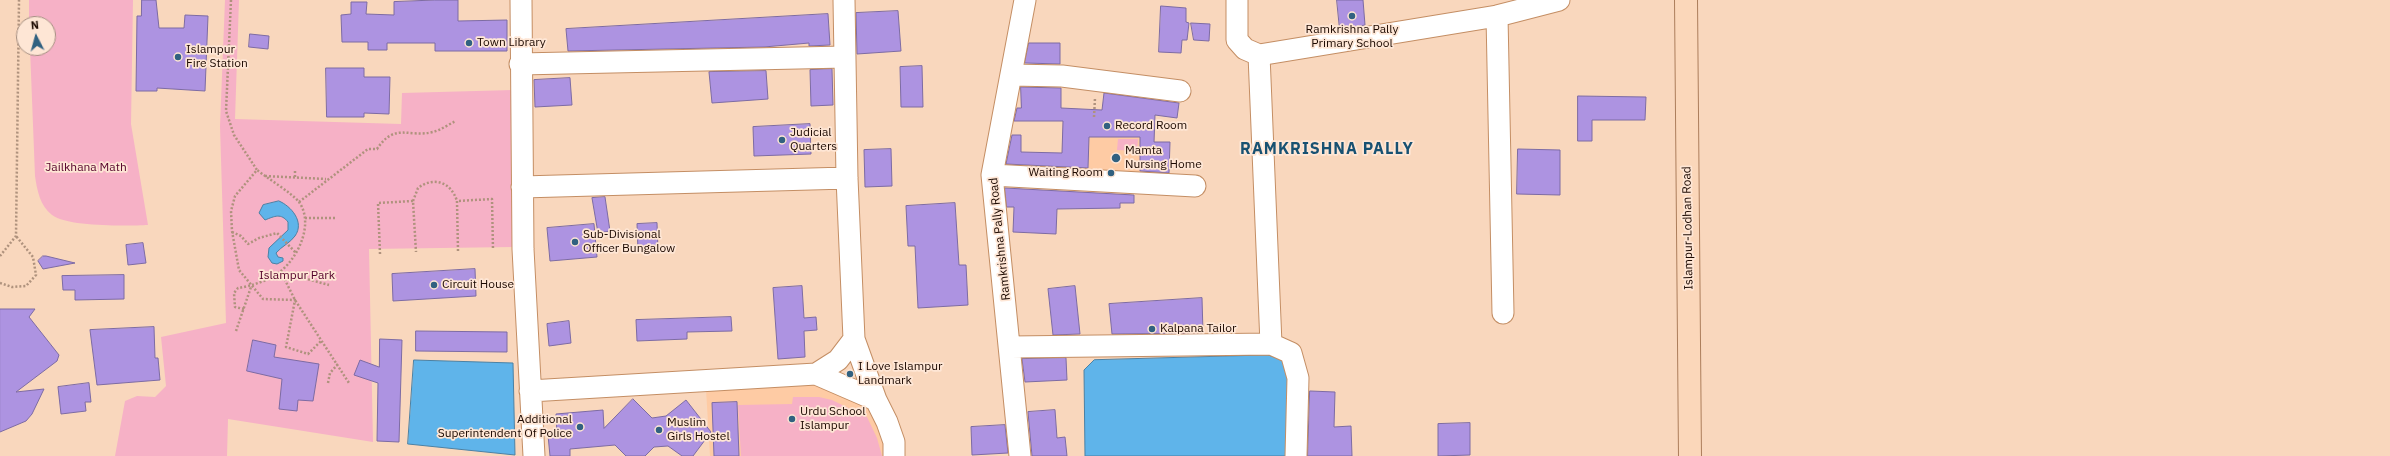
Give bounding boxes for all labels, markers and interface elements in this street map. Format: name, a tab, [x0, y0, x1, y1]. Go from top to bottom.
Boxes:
marker: Ramkrishna Pally Primary School	[1347, 11, 1357, 21]
north arrow	[16, 16, 56, 56]
text: N	[30, 18, 40, 32]
place label: Ramkrishna Pally Primary School	[1306, 23, 1398, 51]
place label: Town Library	[477, 36, 546, 50]
marker: Town Library	[464, 38, 474, 48]
place label: Islampur Fire Station	[186, 43, 248, 71]
marker: Islampur Fire Station	[173, 52, 183, 62]
place label: Record Room	[1115, 119, 1187, 133]
marker: Record Room	[1102, 121, 1112, 131]
place label: Judicial Quarters	[790, 126, 837, 154]
marker: Judicial Quarters	[777, 135, 787, 145]
district label: RAMKRISHNA PALLY	[1240, 139, 1414, 159]
place label: Mamta Nursing Home	[1125, 144, 1202, 172]
marker: Mamta Nursing Home	[1110, 152, 1122, 164]
park label: Jailkhana Math	[45, 161, 127, 175]
place label: Waiting Room	[1028, 166, 1103, 180]
street label: Islampur-Lodhan Road	[1680, 166, 1696, 290]
marker: Waiting Room	[1106, 168, 1116, 178]
street label: Ramkrishna Pally Road	[986, 177, 1014, 301]
place label: Sub-Divisional Officer Bungalow	[583, 228, 675, 256]
marker: Sub-Divisional Officer Bungalow	[570, 237, 580, 247]
park label: Islampur Park	[259, 269, 335, 283]
place label: Circuit House	[442, 278, 514, 292]
marker: Circuit House	[429, 280, 439, 290]
place label: Kalpana Tailor	[1160, 322, 1236, 336]
marker: Kalpana Tailor	[1147, 324, 1157, 334]
place label: I Love Islampur Landmark	[858, 360, 942, 388]
marker: I Love Islampur Landmark	[845, 369, 855, 379]
place label: Urdu School Islampur	[800, 405, 866, 433]
place label: Additional Superintendent Of Police	[438, 413, 572, 441]
marker: Urdu School Islampur	[787, 414, 797, 424]
place label: Muslim Girls Hostel	[667, 416, 730, 444]
marker: Additional Superintendent Of Police	[575, 422, 585, 432]
marker: Muslim Girls Hostel	[654, 425, 664, 435]

